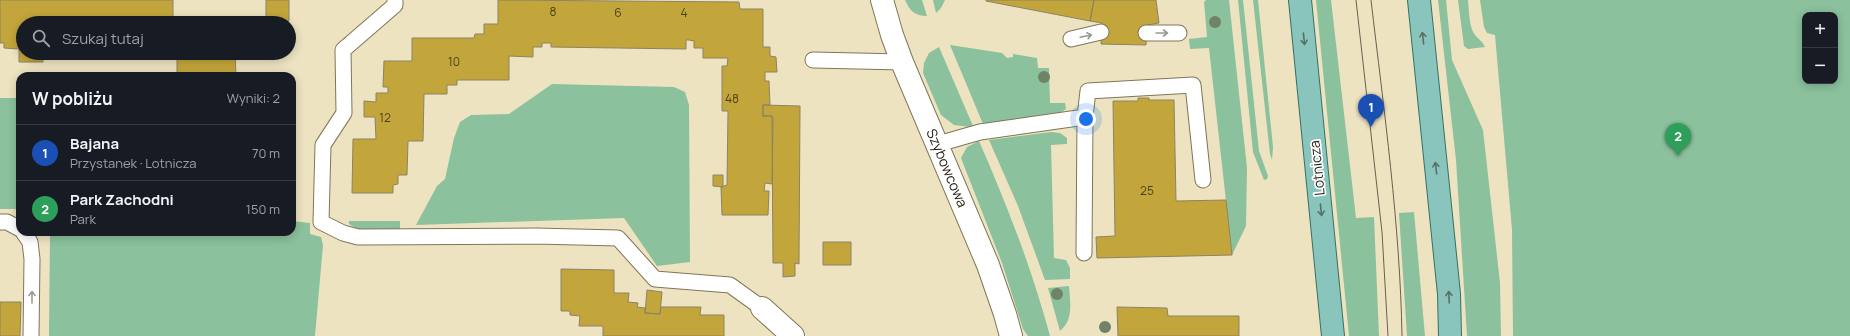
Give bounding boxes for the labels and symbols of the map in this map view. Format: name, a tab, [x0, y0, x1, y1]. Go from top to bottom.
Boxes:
house number: 8	[550, 3, 557, 20]
house number: 6	[614, 4, 622, 21]
house number: 4	[680, 4, 688, 21]
one-way arrow	[1155, 29, 1168, 37]
one-way arrow	[1079, 31, 1092, 39]
one-way arrow	[1300, 32, 1307, 45]
one-way arrow	[1419, 32, 1427, 45]
house number: 10	[448, 53, 460, 70]
house number: 48	[725, 90, 739, 107]
pin: 1	[1358, 94, 1384, 127]
house number: 12	[379, 109, 391, 126]
your location	[1076, 109, 1096, 129]
pin: 2	[1665, 123, 1691, 156]
street label: Szybowcowa	[922, 126, 973, 210]
street label: Lotnicza	[1304, 140, 1329, 196]
one-way arrow	[1432, 162, 1440, 175]
house number: 25	[1140, 182, 1154, 199]
one-way arrow	[1317, 203, 1324, 216]
one-way arrow	[28, 291, 36, 304]
one-way arrow	[1445, 291, 1452, 304]

